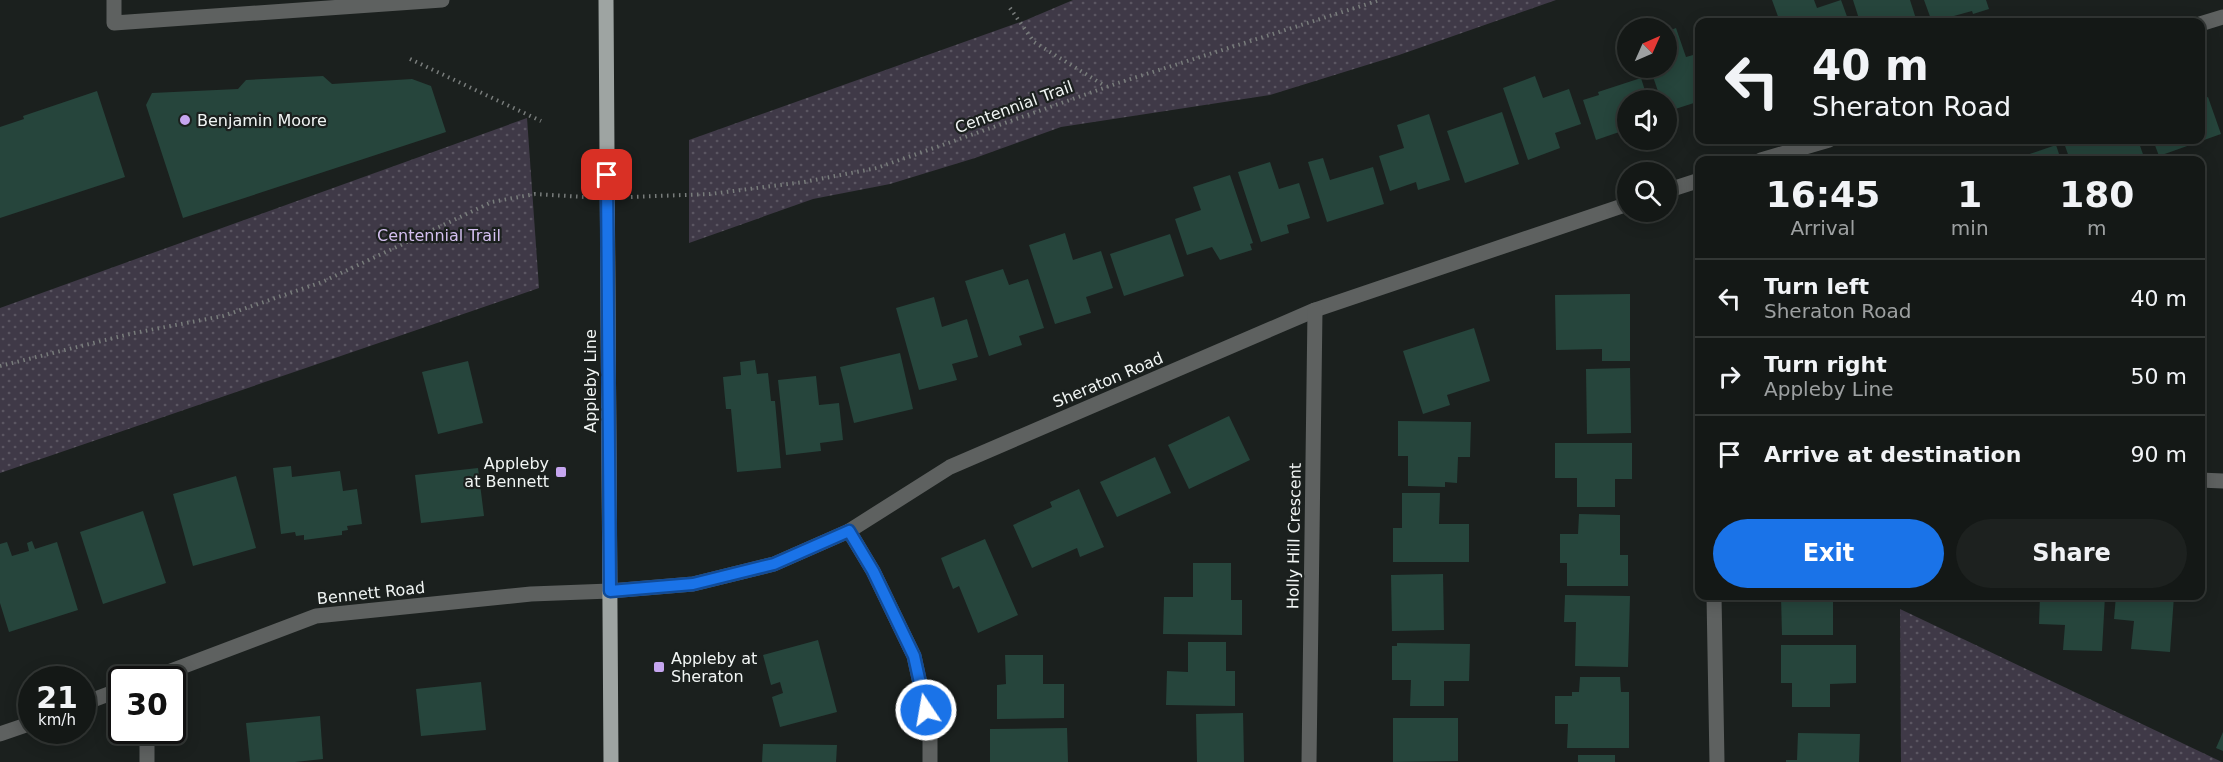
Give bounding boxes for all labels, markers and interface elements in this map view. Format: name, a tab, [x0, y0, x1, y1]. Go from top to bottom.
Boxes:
north arrow	[1617, 18, 1677, 78]
map controls	[1617, 18, 1677, 222]
text: 40 m	[1812, 41, 1929, 90]
icon: left	[1713, 42, 1791, 120]
street label: Centennial Trail	[952, 77, 1076, 137]
button: sound	[1617, 90, 1677, 150]
text: Sheraton Road	[1812, 91, 2011, 122]
place label: Benjamin Moore	[197, 111, 327, 130]
marker: Benjamin Moore	[178, 113, 192, 127]
pin	[581, 149, 632, 200]
icon: arrive	[590, 158, 623, 191]
button: search	[1617, 162, 1677, 222]
text: 16:45	[1766, 174, 1880, 215]
text: 1	[1957, 174, 1982, 215]
text: 180	[2059, 174, 2134, 215]
text: Arrival	[1790, 216, 1855, 240]
text: min	[1951, 216, 1989, 240]
text: m	[2087, 216, 2107, 240]
park label: Centennial Trail	[377, 226, 501, 245]
text: Turn left	[1764, 274, 1869, 299]
icon: left	[1713, 282, 1746, 315]
text: 40 m	[2131, 286, 2187, 311]
text: Sheraton Road	[1764, 299, 1911, 323]
street label: Appleby Line	[581, 329, 600, 433]
street label: Sheraton Road	[1050, 348, 1166, 412]
text: Turn right	[1764, 352, 1887, 377]
icon: right	[1713, 360, 1746, 393]
text: 50 m	[2131, 364, 2187, 389]
text: Appleby Line	[1764, 377, 1894, 401]
icon: arrive	[1713, 438, 1746, 471]
text: Arrive at destination	[1764, 442, 2021, 467]
text: 90 m	[2131, 442, 2187, 467]
place label: Appleby at Bennett	[464, 454, 549, 491]
street label: Holly Hill Crescent	[1283, 463, 1305, 609]
marker: Appleby at Bennett	[554, 465, 568, 479]
button: Exit	[1713, 519, 1944, 588]
button: Share	[1956, 519, 2187, 588]
street label: Bennett Road	[316, 578, 426, 608]
place label: Appleby at Sheraton	[671, 649, 757, 686]
marker: Appleby at Sheraton	[652, 660, 666, 674]
speed limit sign: 30	[108, 666, 186, 744]
position arrow	[894, 678, 958, 742]
text: 21	[36, 680, 78, 715]
text: km/h	[38, 711, 76, 729]

